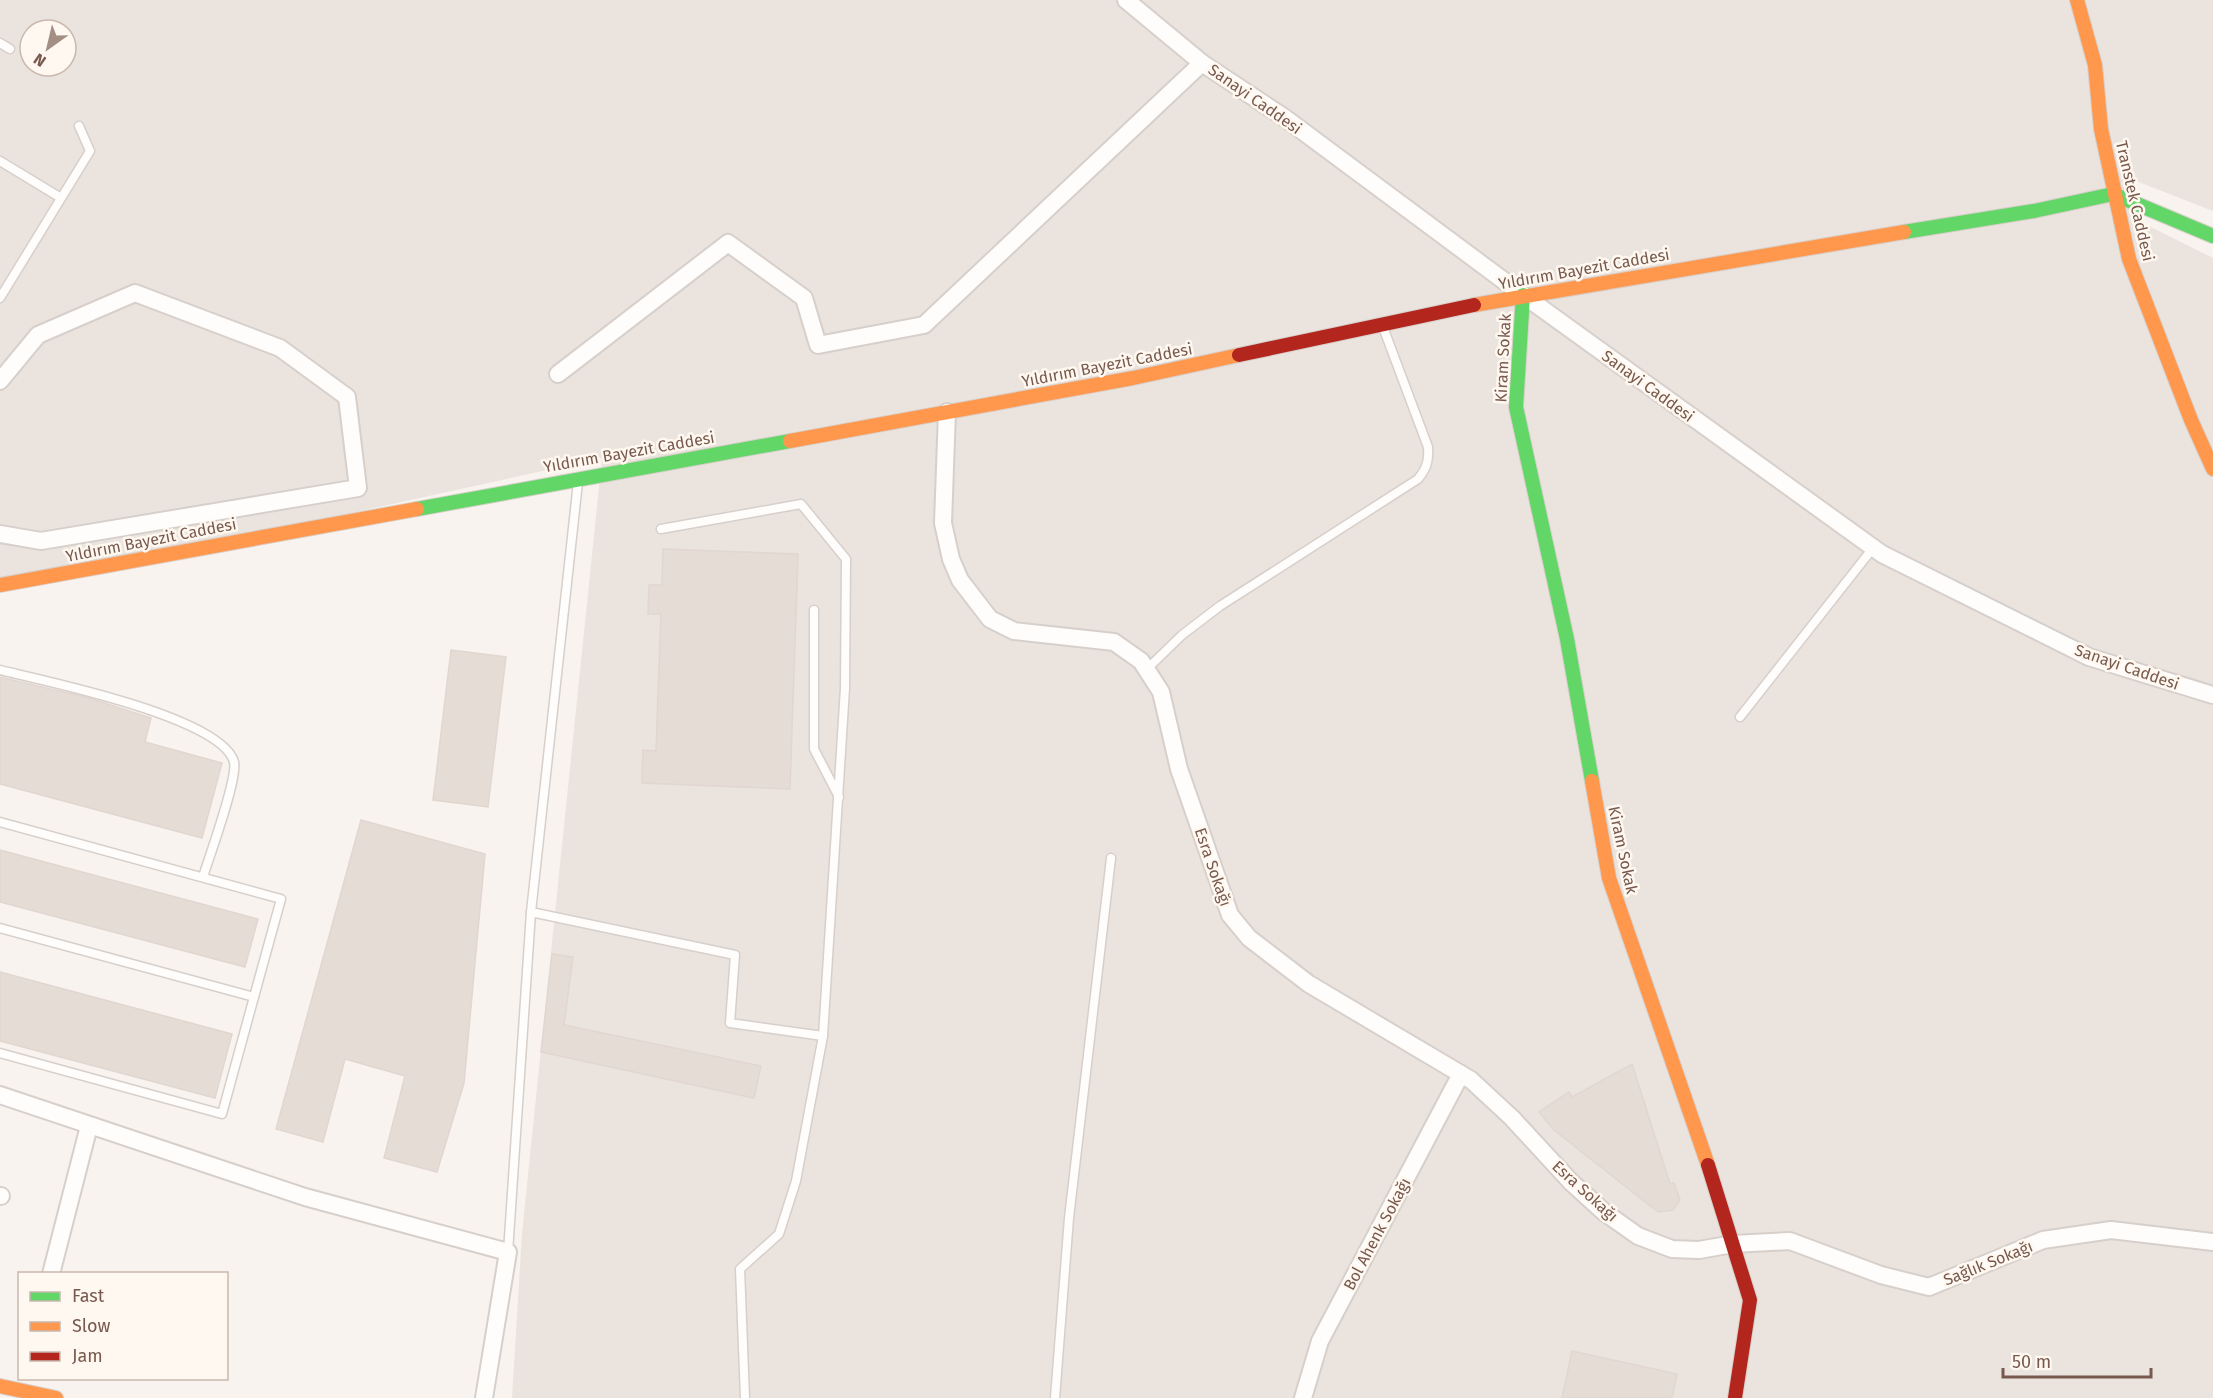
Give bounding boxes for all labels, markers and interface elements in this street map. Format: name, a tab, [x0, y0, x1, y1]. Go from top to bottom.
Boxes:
north arrow	[18, 18, 78, 78]
text: N	[30, 49, 50, 71]
street label: Sanayi Caddesi	[1205, 60, 1305, 138]
street label: Transtek Caddesi	[2112, 139, 2158, 263]
street label: Yıldırım Bayezit Caddesi	[1497, 245, 1671, 293]
street label: Kiram Sokak	[1491, 312, 1515, 403]
street label: Yıldırım Bayezit Caddesi	[1020, 339, 1194, 391]
street label: Sanayi Caddesi	[1598, 346, 1698, 426]
street label: Yıldırım Bayezit Caddesi	[542, 428, 716, 476]
street label: Yıldırım Bayezit Caddesi	[64, 514, 238, 566]
street label: Sanayi Caddesi	[2072, 640, 2182, 694]
street label: Kiram Sokak	[1604, 804, 1642, 896]
street label: Esra Sokağı	[1191, 825, 1235, 909]
street label: Esra Sokağı	[1548, 1157, 1622, 1225]
street label: Bol Ahenk Sokağı	[1339, 1175, 1415, 1293]
street label: Sağlık Sokağı	[1941, 1236, 2035, 1290]
legend	[18, 1272, 228, 1380]
text: Fast	[72, 1285, 105, 1307]
text: Slow	[72, 1315, 111, 1337]
scale bar	[2003, 1341, 2152, 1379]
text: Jam	[72, 1345, 103, 1367]
text: 50 m	[2012, 1351, 2051, 1373]

